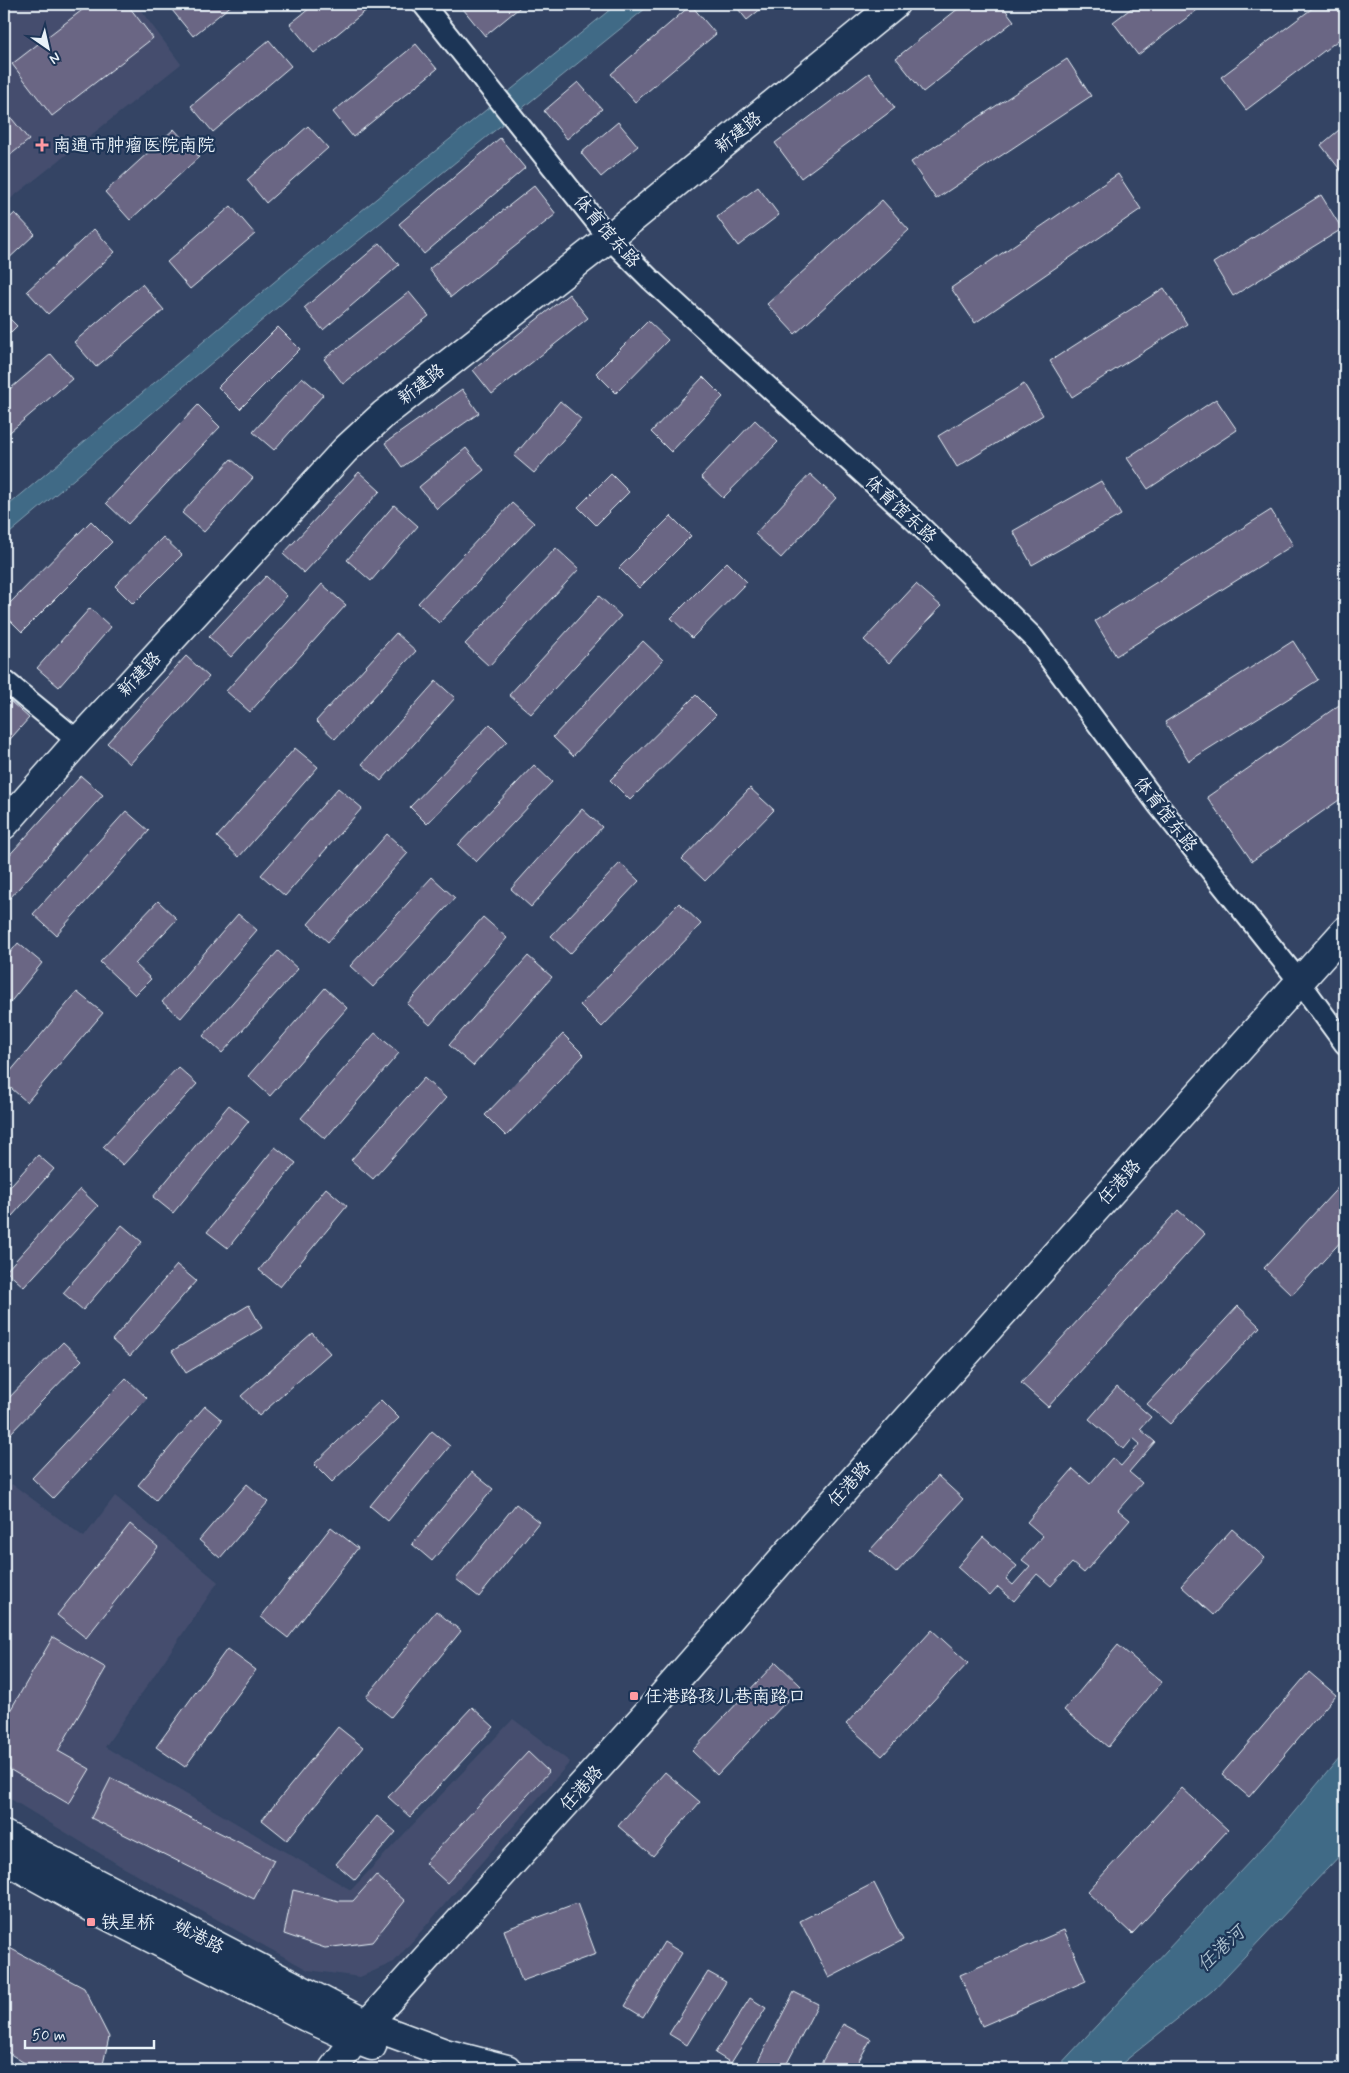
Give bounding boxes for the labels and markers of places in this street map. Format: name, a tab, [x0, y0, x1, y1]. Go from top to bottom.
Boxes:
place label: 南通市肿瘤医院南院	[53, 134, 215, 158]
marker: 南通市肿瘤医院南院	[35, 138, 49, 152]
place label: 任港路孩儿巷南路口	[644, 1685, 806, 1709]
marker: 任港路孩儿巷南路口	[628, 1690, 640, 1702]
place label: 铁星桥	[101, 1911, 155, 1935]
marker: 铁星桥	[85, 1916, 97, 1928]

